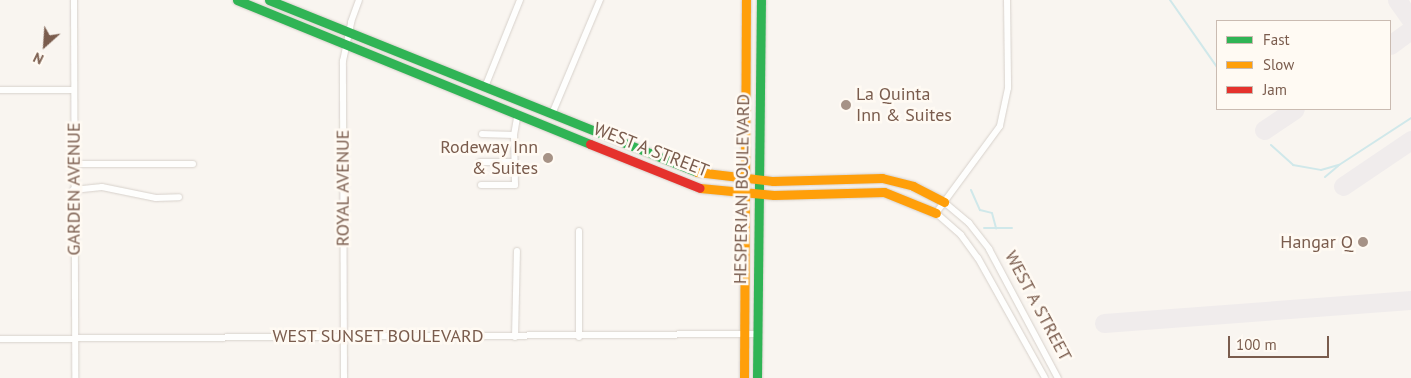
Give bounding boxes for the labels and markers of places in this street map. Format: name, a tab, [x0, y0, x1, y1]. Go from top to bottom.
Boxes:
place label: La Quinta Inn & Suites	[856, 84, 952, 126]
marker: La Quinta Inn & Suites	[840, 99, 852, 111]
place label: Rodeway Inn & Suites	[440, 137, 538, 180]
marker: Rodeway Inn & Suites	[542, 152, 554, 164]
place label: Hangar Q	[1280, 231, 1353, 253]
marker: Hangar Q	[1357, 236, 1369, 248]

